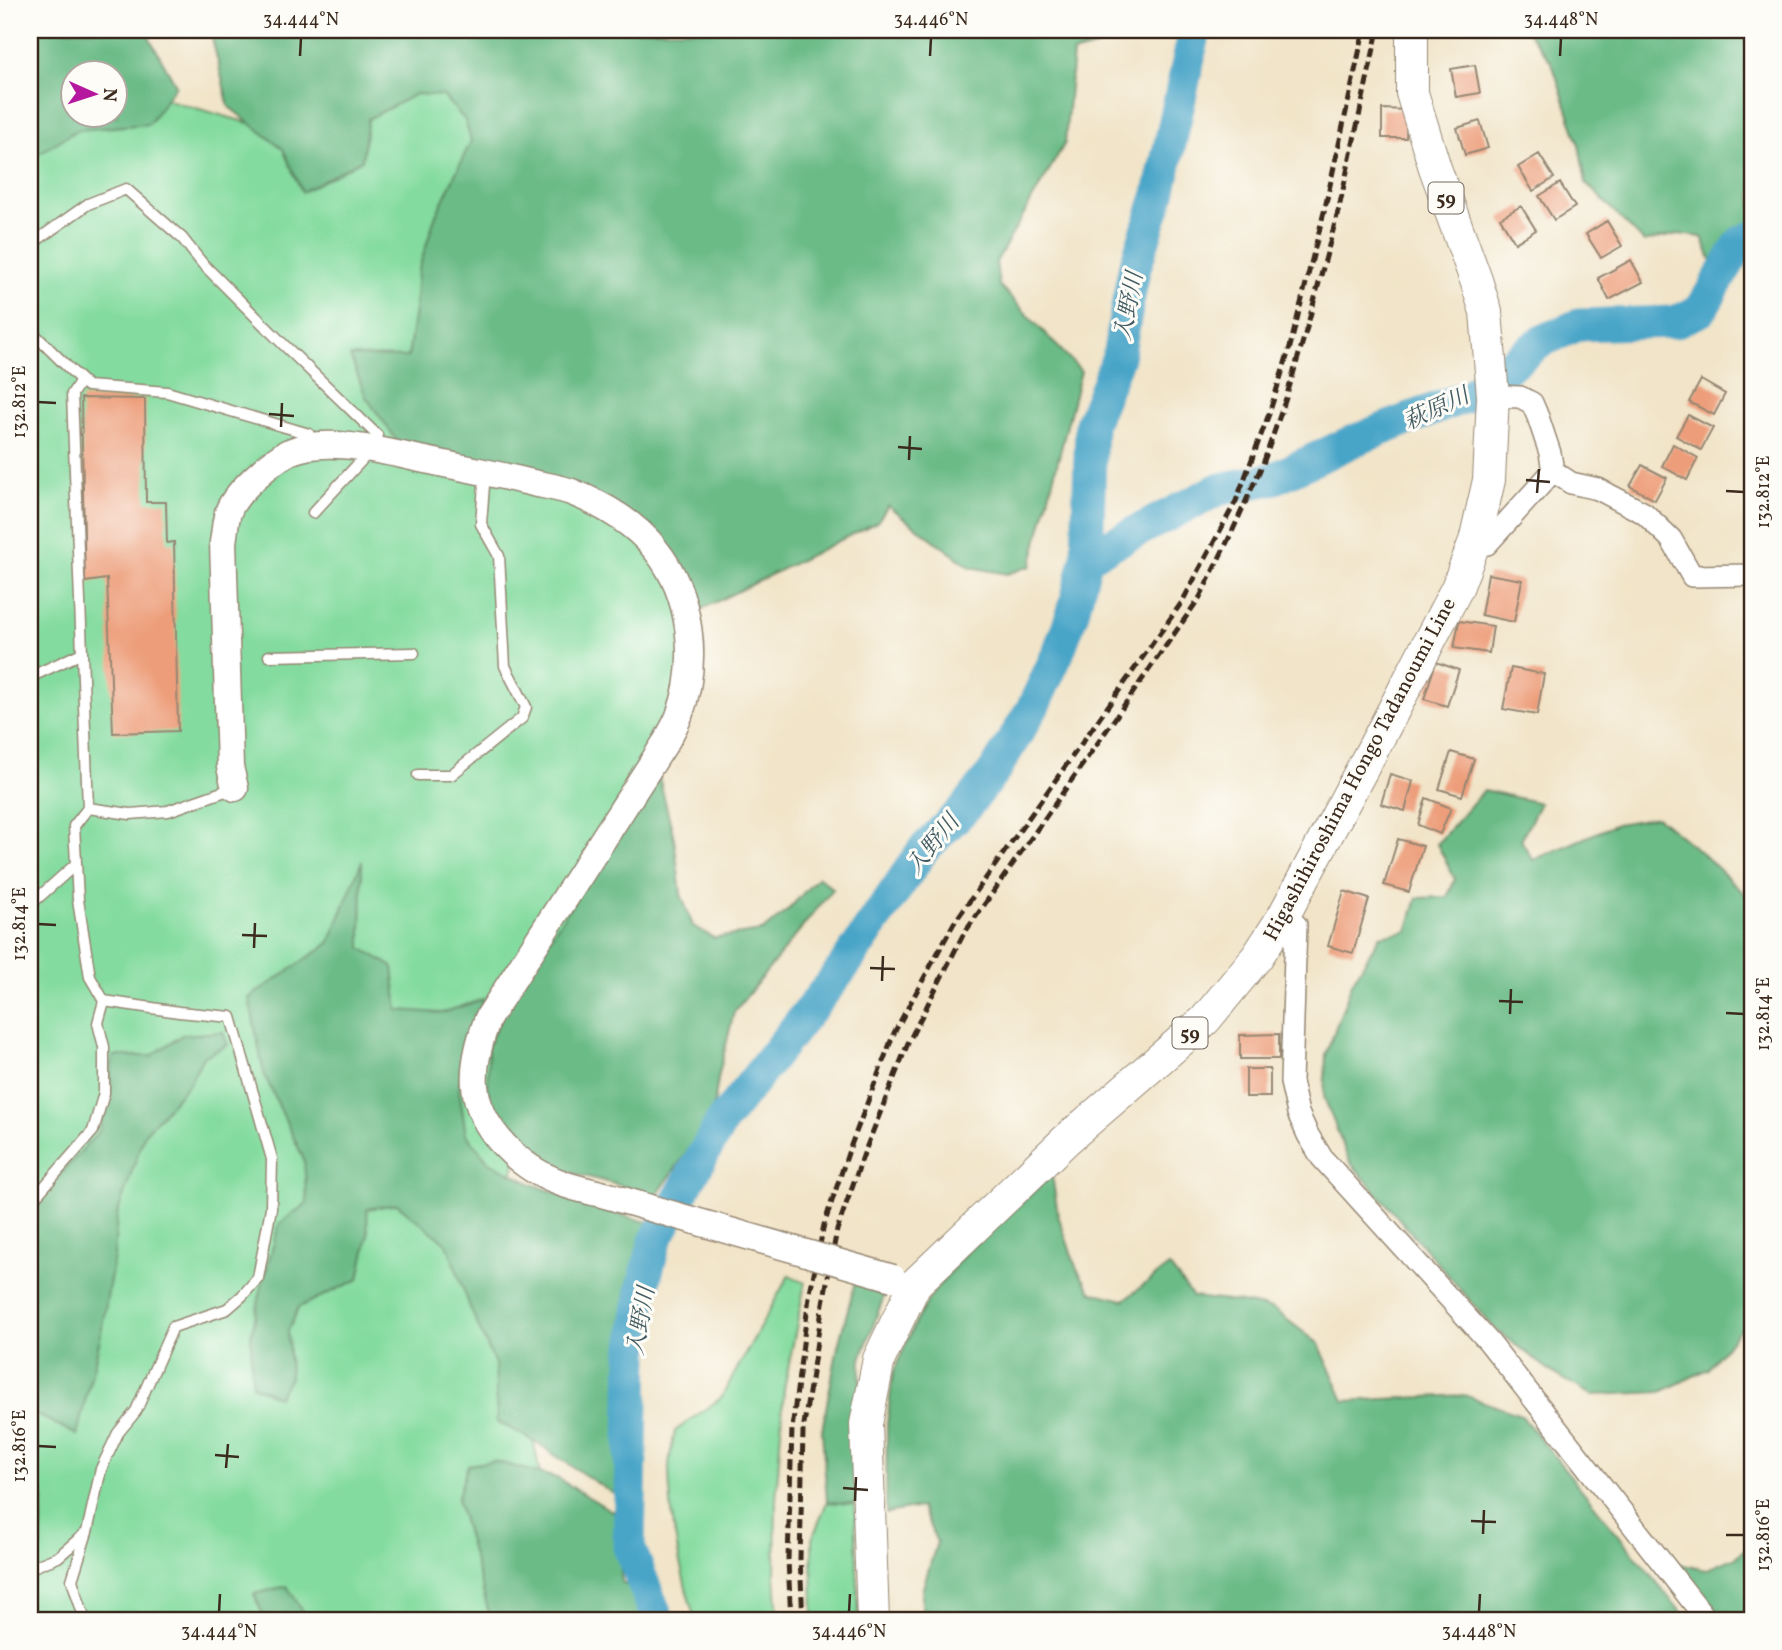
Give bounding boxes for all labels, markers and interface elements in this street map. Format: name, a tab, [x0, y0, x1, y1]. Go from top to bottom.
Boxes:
text: 34.444°N	[263, 8, 339, 33]
text: 34.446°N	[894, 8, 968, 33]
text: 34.448°N	[1524, 8, 1598, 33]
north arrow	[60, 60, 130, 130]
text: N	[96, 87, 122, 103]
road number: 59	[1428, 182, 1464, 214]
water label: 入野川	[1108, 267, 1153, 343]
text: 132.812°E	[8, 365, 33, 439]
water label: 萩原川	[1399, 379, 1478, 439]
text: 132.812°E	[1752, 455, 1777, 529]
street label: Higashihiroshima Hongo Tadanoumi Line	[1257, 593, 1464, 946]
water label: 入野川	[899, 806, 970, 882]
text: 132.814°E	[8, 887, 33, 961]
text: 132.814°E	[1752, 977, 1777, 1051]
road number: 59	[1172, 1018, 1208, 1049]
water label: 入野川	[620, 1282, 664, 1358]
text: 132.816°E	[8, 1409, 33, 1482]
text: 132.816°E	[1752, 1498, 1777, 1571]
text: 34.444°N	[181, 1620, 257, 1645]
text: 34.446°N	[812, 1620, 886, 1645]
text: 34.448°N	[1442, 1620, 1516, 1645]

